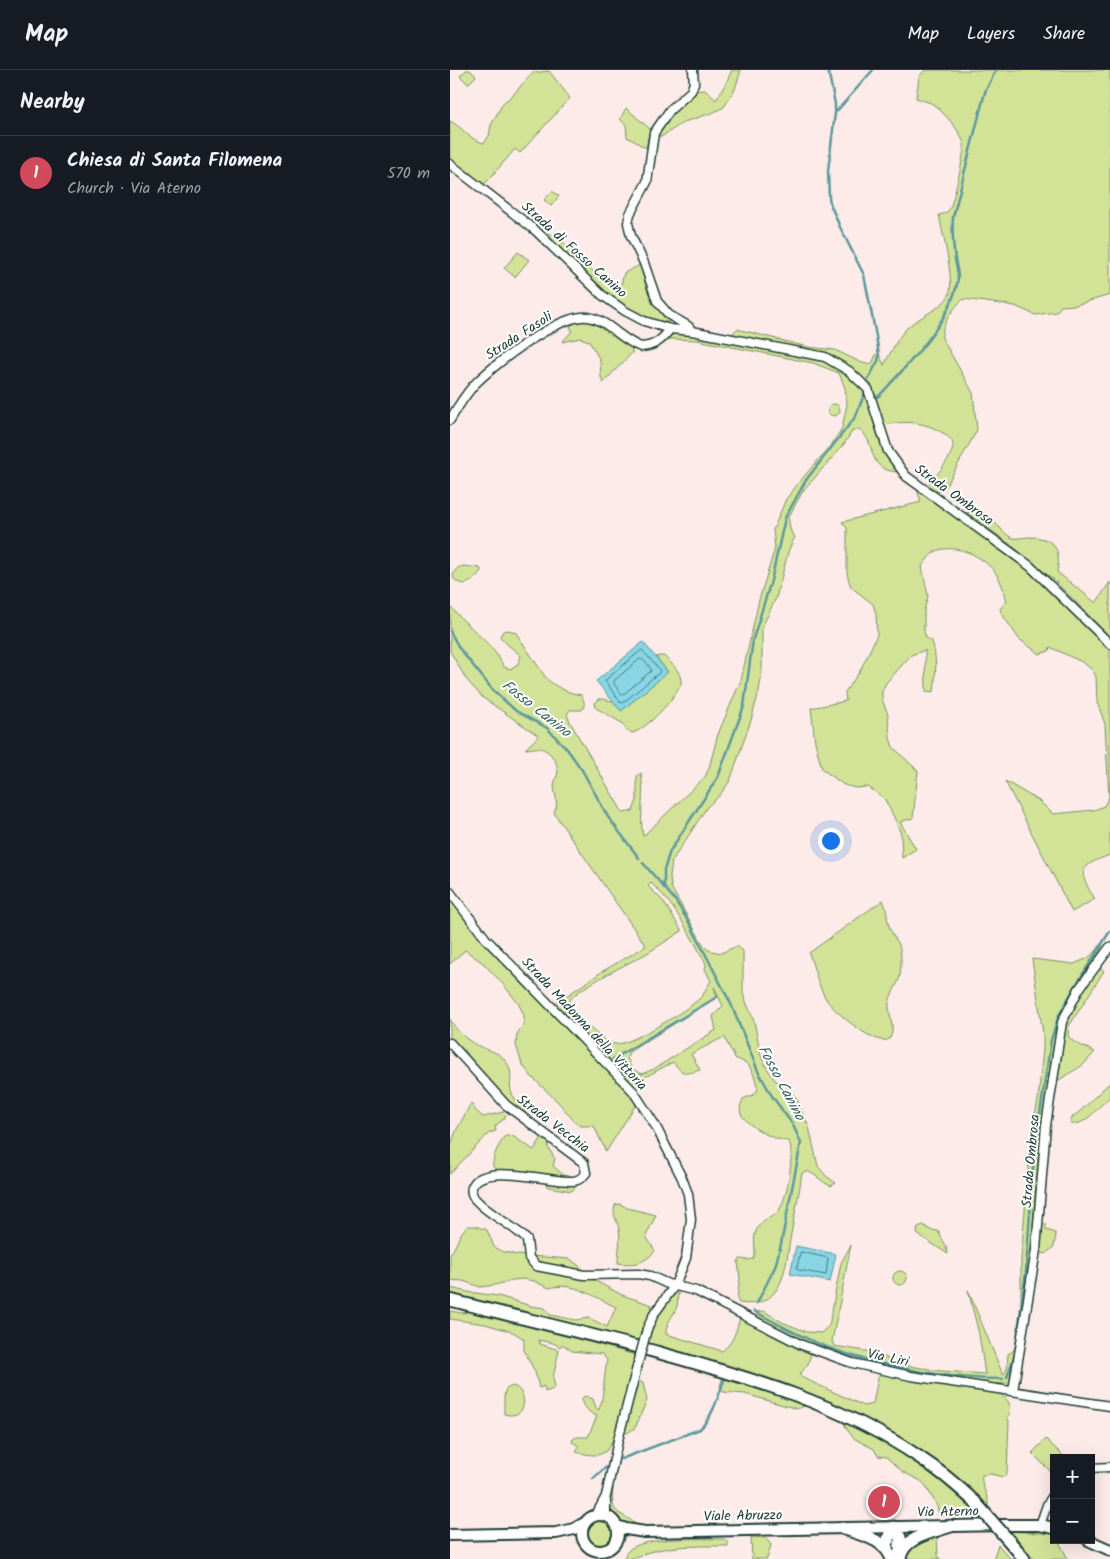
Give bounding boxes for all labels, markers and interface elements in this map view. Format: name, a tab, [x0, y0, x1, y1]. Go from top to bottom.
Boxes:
text: Map	[25, 15, 68, 54]
text: Map	[908, 20, 939, 49]
text: Layers	[967, 20, 1015, 49]
text: Share	[1043, 20, 1085, 49]
text: Nearby	[20, 86, 85, 119]
text: Chiesa di Santa Filomena	[67, 146, 282, 176]
text: 1	[34, 161, 38, 186]
text: 570 m	[387, 161, 430, 186]
text: Church · Via Aterno	[67, 176, 201, 201]
street label: Strada di Fosso Canino	[516, 196, 632, 304]
street label: Strada Fasoli	[481, 306, 557, 366]
street label: Strada Ombrosa	[910, 459, 998, 531]
water label: Fosso Canino	[496, 674, 577, 745]
your location	[818, 828, 844, 854]
street label: Strada Madonna della Vittoria	[516, 952, 652, 1096]
water label: Fosso Canino	[751, 1041, 812, 1126]
street label: Strada Vecchia	[512, 1089, 594, 1159]
street label: Strada Ombrosa	[1016, 1113, 1046, 1209]
street label: Via Liri	[865, 1343, 911, 1373]
map controls	[1050, 1454, 1095, 1544]
button: +	[1050, 1454, 1095, 1499]
pin: 1	[868, 1483, 900, 1521]
button: −	[1050, 1499, 1095, 1544]
street label: Via Aterno	[917, 1500, 979, 1524]
street label: Viale Abruzzo	[704, 1504, 782, 1528]

